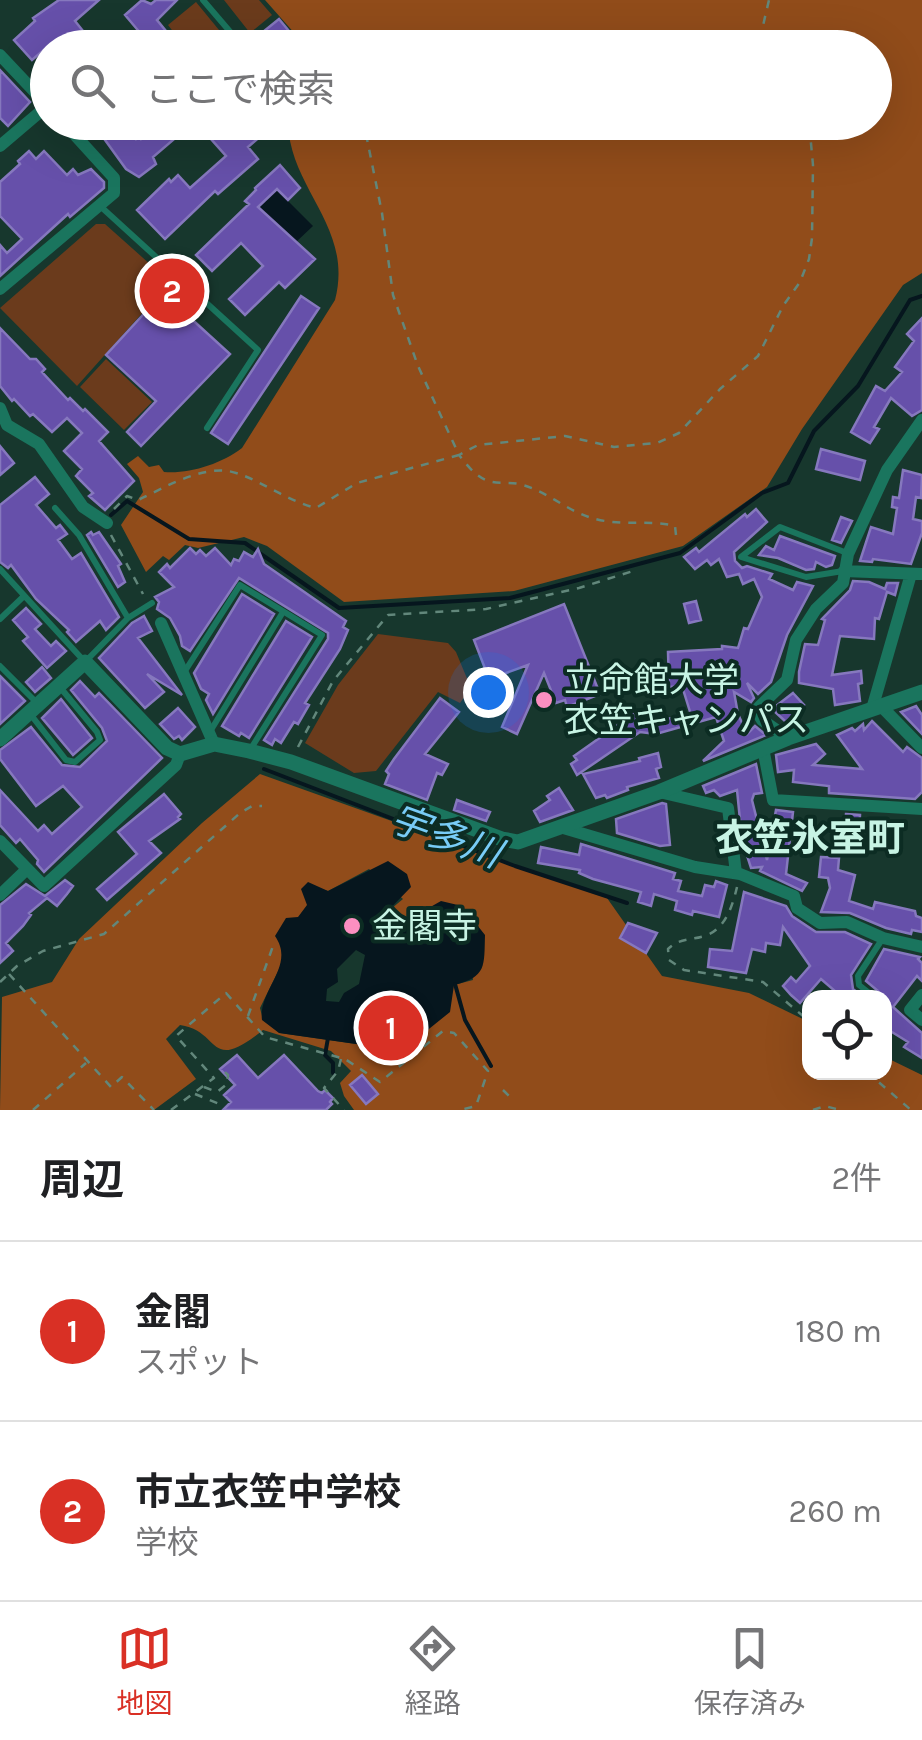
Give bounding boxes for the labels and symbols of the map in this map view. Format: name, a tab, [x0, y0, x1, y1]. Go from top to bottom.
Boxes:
pin: 2	[140, 254, 204, 328]
place label: 立命館大学 衣笠キャンパス	[564, 660, 809, 741]
your location	[463, 667, 514, 718]
marker: 立命館大学 衣笠キャンパス	[533, 689, 555, 711]
water label: 宇多川	[385, 796, 511, 878]
district label: 衣笠氷室町	[715, 816, 905, 861]
place label: 金閣寺	[372, 906, 477, 947]
marker: 金閣寺	[341, 915, 363, 937]
pin: 1	[358, 990, 424, 1066]

